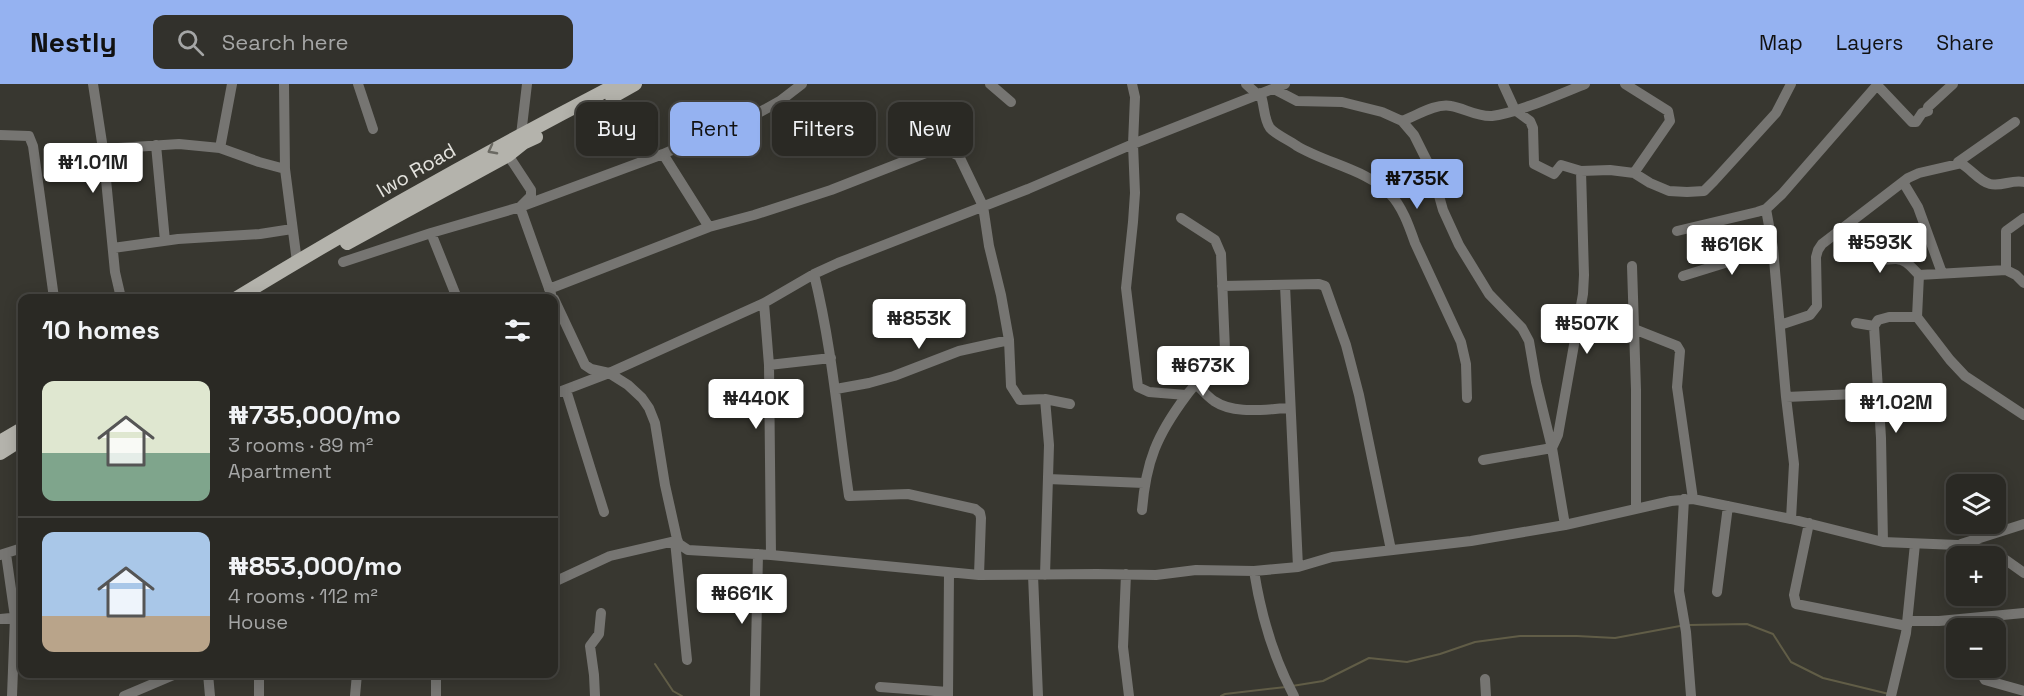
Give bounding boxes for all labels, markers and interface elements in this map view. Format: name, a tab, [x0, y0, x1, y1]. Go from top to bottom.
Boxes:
search box	[153, 15, 573, 69]
text: Nestly	[30, 24, 117, 60]
icon: search	[174, 26, 207, 59]
text: Search here	[222, 28, 349, 56]
text: Map	[1759, 29, 1803, 56]
text: Layers	[1836, 29, 1903, 56]
text: Share	[1936, 29, 1994, 56]
chip: Buy	[576, 102, 658, 156]
chip: Rent	[670, 102, 760, 156]
chip: Filters	[772, 102, 876, 156]
chip: New	[888, 102, 973, 156]
street label: Iwo Road	[372, 137, 460, 203]
pin: ₦1.01M	[44, 143, 142, 194]
one-way arrow	[488, 143, 498, 154]
text: ₦1.01M	[58, 149, 128, 175]
pin: ₦735K	[1375, 159, 1459, 210]
text: ₦735K	[1385, 165, 1449, 191]
pin: ₦593K	[1838, 223, 1922, 274]
pin: ₦616K	[1690, 225, 1774, 276]
text: ₦593K	[1847, 229, 1913, 255]
text: ₦616K	[1701, 231, 1763, 257]
pin: ₦853K	[877, 299, 961, 350]
pin: ₦507K	[1545, 304, 1629, 355]
text: ₦853K	[887, 305, 951, 331]
text: ₦507K	[1555, 310, 1619, 336]
text: 10 homes	[42, 313, 160, 347]
icon: filters	[501, 314, 534, 347]
pin: ₦673K	[1161, 346, 1245, 397]
text: ₦673K	[1171, 352, 1235, 378]
pin: ₦440K	[714, 379, 798, 430]
pin: ₦1.02M	[1847, 383, 1945, 434]
text: ₦440K	[722, 385, 790, 411]
text: ₦1.02M	[1859, 389, 1933, 415]
text: ₦735,000/mo	[228, 398, 401, 432]
icon: home	[90, 405, 162, 477]
text: 3 rooms · 89 m²	[228, 432, 373, 458]
text: Apartment	[228, 458, 332, 484]
map controls	[1946, 474, 2006, 678]
button: layers	[1946, 474, 2006, 534]
button: +	[1946, 546, 2006, 606]
text: ₦853,000/mo	[228, 549, 402, 583]
icon: home	[90, 556, 162, 628]
pin: ₦661K	[700, 574, 784, 625]
text: ₦661K	[711, 580, 773, 606]
text: 4 rooms · 112 m²	[228, 583, 378, 609]
text: House	[228, 609, 288, 635]
button: −	[1946, 618, 2006, 678]

